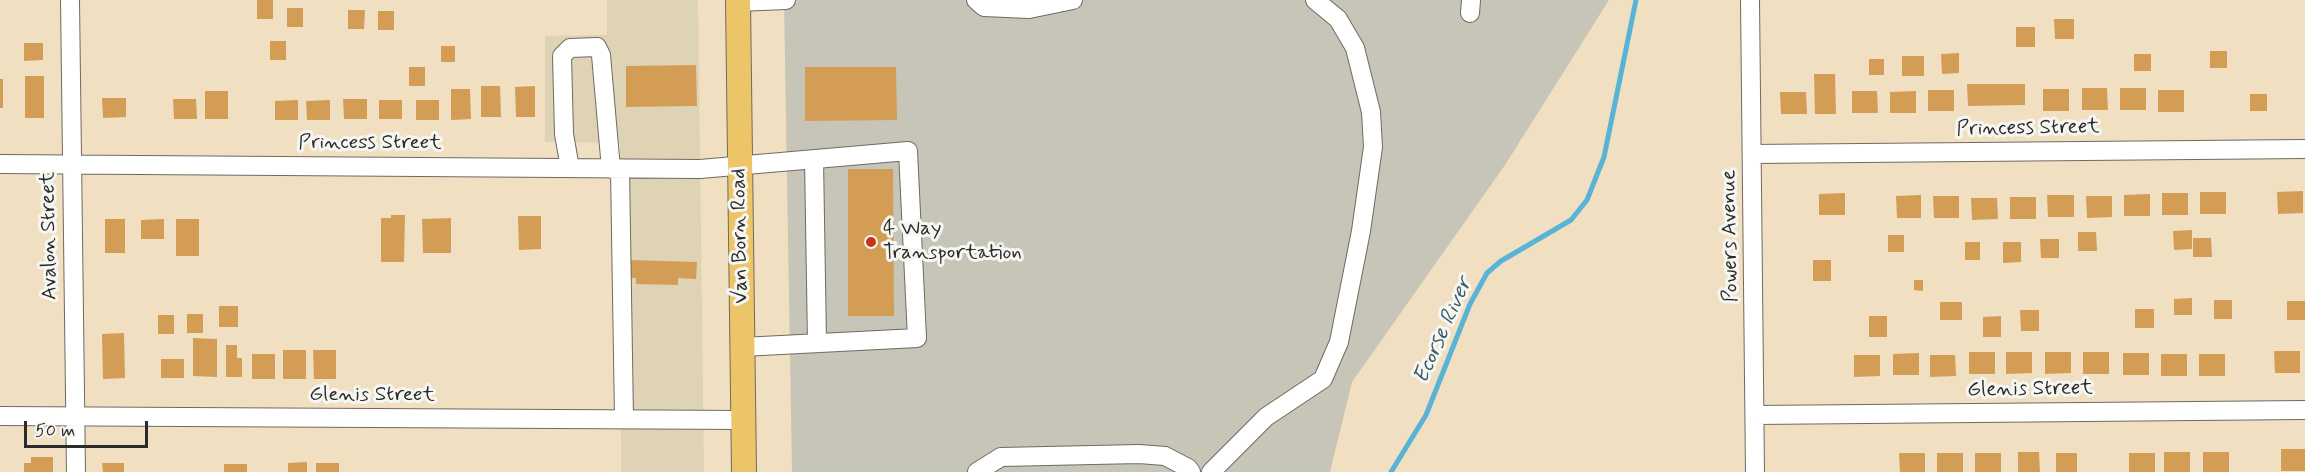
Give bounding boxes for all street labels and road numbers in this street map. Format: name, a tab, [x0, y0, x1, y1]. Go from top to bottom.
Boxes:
street label: Princess Street	[1956, 115, 2100, 143]
street label: Princess Street	[298, 131, 442, 157]
street label: Van Born Road	[727, 168, 755, 304]
street label: Powers Avenue	[1717, 169, 1745, 303]
street label: Avalon Street	[36, 172, 64, 300]
street label: Glenis Street	[1967, 376, 2093, 404]
street label: Glenis Street	[309, 383, 435, 409]

